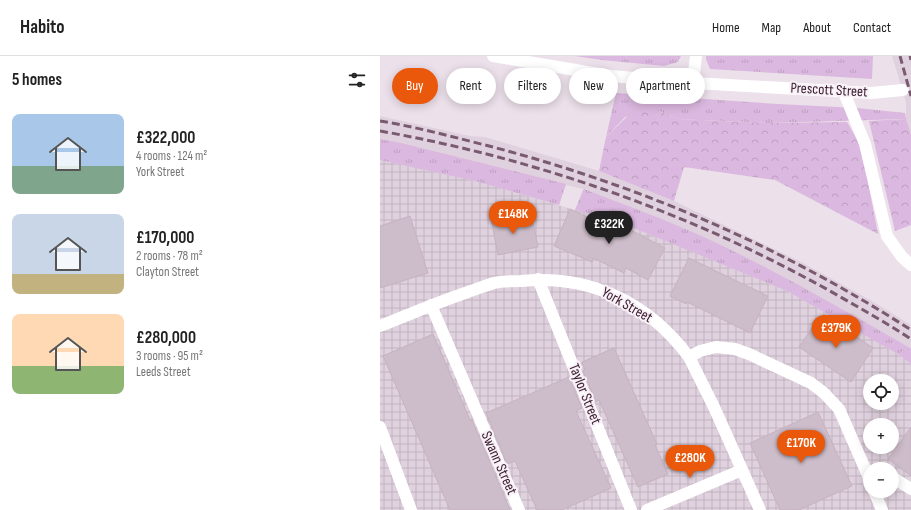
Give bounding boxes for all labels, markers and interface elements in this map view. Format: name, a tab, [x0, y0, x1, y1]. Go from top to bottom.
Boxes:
text: Habito	[20, 16, 64, 39]
text: Home	[712, 19, 740, 36]
text: Map	[762, 19, 781, 36]
text: About	[803, 19, 831, 36]
text: Contact	[853, 19, 891, 36]
chip: Buy	[392, 68, 438, 104]
chip: Rent	[446, 68, 496, 104]
chip: Filters	[504, 68, 561, 104]
chip: New	[569, 68, 618, 104]
chip: Apartment	[626, 68, 705, 104]
icon: filters	[346, 69, 368, 91]
text: 5 homes	[12, 70, 62, 90]
street label: Prescott Street	[790, 78, 868, 102]
text: £322,000	[136, 128, 195, 148]
icon: home	[44, 130, 92, 178]
text: 4 rooms · 124 m²	[136, 148, 207, 164]
text: York Street	[136, 164, 184, 180]
pin: £148K	[485, 201, 541, 235]
text: £148K	[498, 206, 528, 222]
pin: £322K	[581, 211, 637, 245]
text: £322K	[594, 216, 624, 232]
text: £170,000	[136, 228, 194, 248]
icon: home	[44, 230, 92, 278]
text: 2 rooms · 78 m²	[136, 248, 203, 264]
text: Clayton Street	[136, 264, 199, 280]
street label: York Street	[598, 283, 656, 327]
pin: £379K	[808, 315, 864, 349]
text: £379K	[821, 320, 851, 336]
text: £280,000	[136, 328, 196, 348]
icon: home	[44, 330, 92, 378]
text: 3 rooms · 95 m²	[136, 348, 203, 364]
street label: Taylor Street	[564, 361, 606, 428]
text: Leeds Street	[136, 364, 191, 380]
map controls	[863, 374, 899, 498]
button: locate	[863, 374, 899, 410]
button: +	[863, 418, 899, 454]
street label: Swann Street	[477, 428, 522, 498]
pin: £170K	[773, 430, 829, 464]
text: £170K	[786, 435, 816, 451]
pin: £280K	[662, 445, 718, 479]
text: £280K	[674, 450, 706, 466]
button: −	[863, 462, 899, 498]

